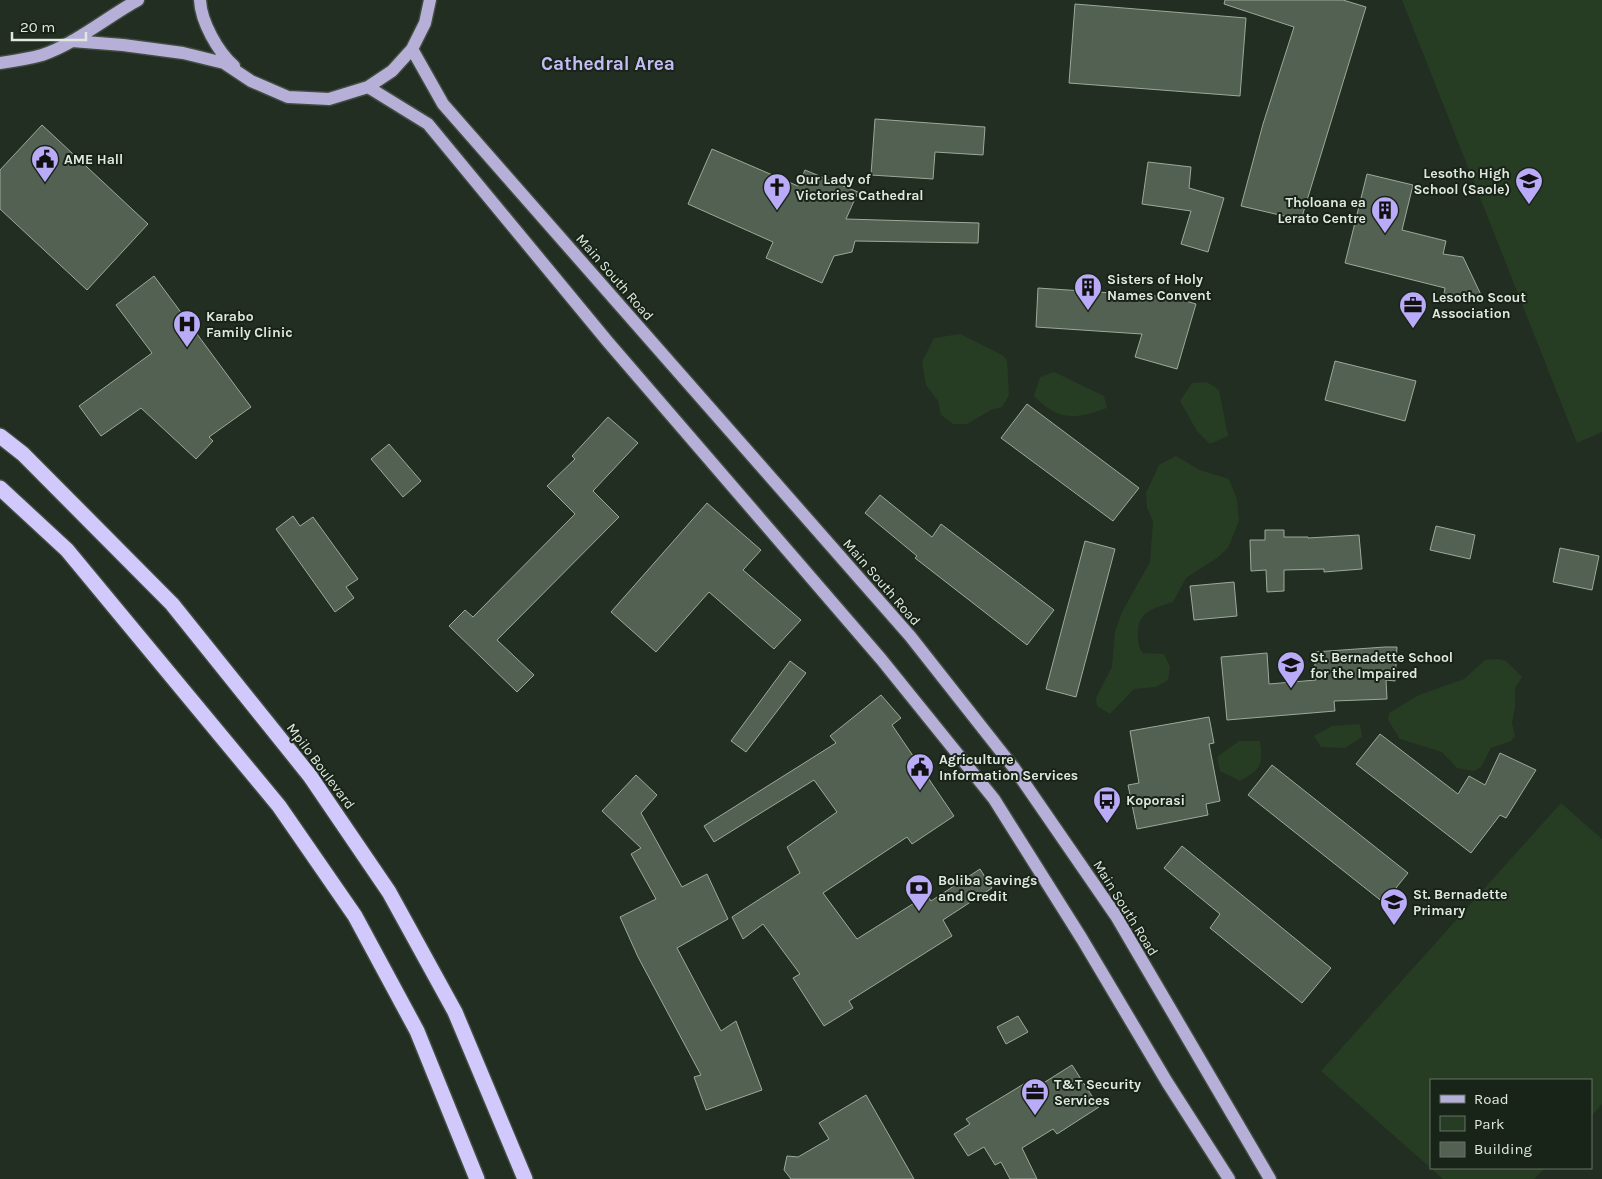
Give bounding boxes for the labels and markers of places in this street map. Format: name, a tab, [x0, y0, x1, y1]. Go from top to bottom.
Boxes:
public building icon: AME Hall	[30, 144, 60, 183]
place label: AME Hall	[64, 151, 123, 168]
place label: Lesotho High School (Saole)	[1413, 165, 1510, 198]
school or university icon: Lesotho High School (Saole)	[1514, 166, 1544, 205]
place label: Our Lady of Victories Cathedral	[796, 171, 924, 204]
church icon: Our Lady of Victories Cathedral	[762, 172, 792, 211]
place label: Tholoana ea Lerato Centre	[1278, 194, 1366, 227]
building icon: Tholoana ea Lerato Centre	[1370, 195, 1400, 234]
place label: Sisters of Holy Names Convent	[1107, 271, 1212, 304]
building icon: Sisters of Holy Names Convent	[1073, 272, 1103, 311]
place label: Lesotho Scout Association	[1432, 289, 1526, 322]
office icon: Lesotho Scout Association	[1398, 290, 1428, 329]
place label: Karabo Family Clinic	[206, 308, 293, 341]
hospital icon: Karabo Family Clinic	[172, 309, 202, 348]
place label: St. Bernadette School for the Impaired	[1310, 649, 1453, 682]
school or university icon: St. Bernadette School for the Impaired	[1276, 650, 1306, 689]
place label: Agriculture Information Services	[939, 751, 1078, 784]
public building icon: Agriculture Information Services	[905, 752, 935, 791]
bus stop icon: Koporasi	[1092, 785, 1122, 824]
place label: Koporasi	[1126, 792, 1185, 809]
place label: Boliba Savings and Credit	[938, 872, 1037, 905]
bank icon: Boliba Savings and Credit	[904, 873, 934, 912]
place label: St. Bernadette Primary	[1413, 886, 1507, 919]
school or university icon: St. Bernadette Primary	[1379, 887, 1409, 926]
place label: T&T Security Services	[1054, 1076, 1141, 1109]
office icon: T&T Security Services	[1020, 1077, 1050, 1116]

